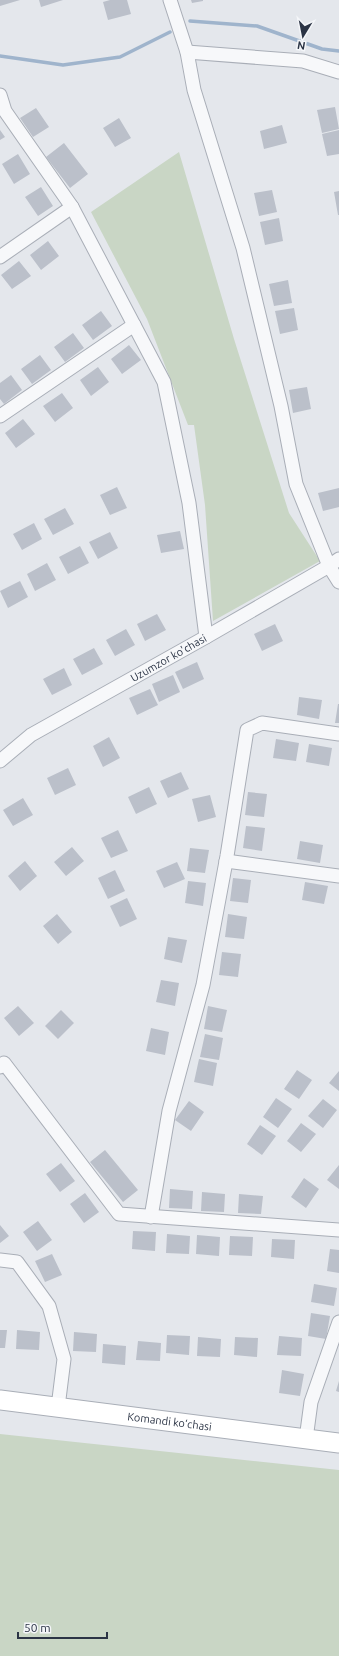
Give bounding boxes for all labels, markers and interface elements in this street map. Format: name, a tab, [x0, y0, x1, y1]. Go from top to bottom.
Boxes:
north arrow	[283, 16, 323, 56]
text: N	[296, 39, 306, 52]
street label: Uzumzor ko'chasi	[128, 632, 209, 684]
street label: Komandi ko‘chasi	[127, 1410, 212, 1433]
scale bar	[18, 1614, 107, 1640]
text: 50 m	[24, 1621, 51, 1634]

